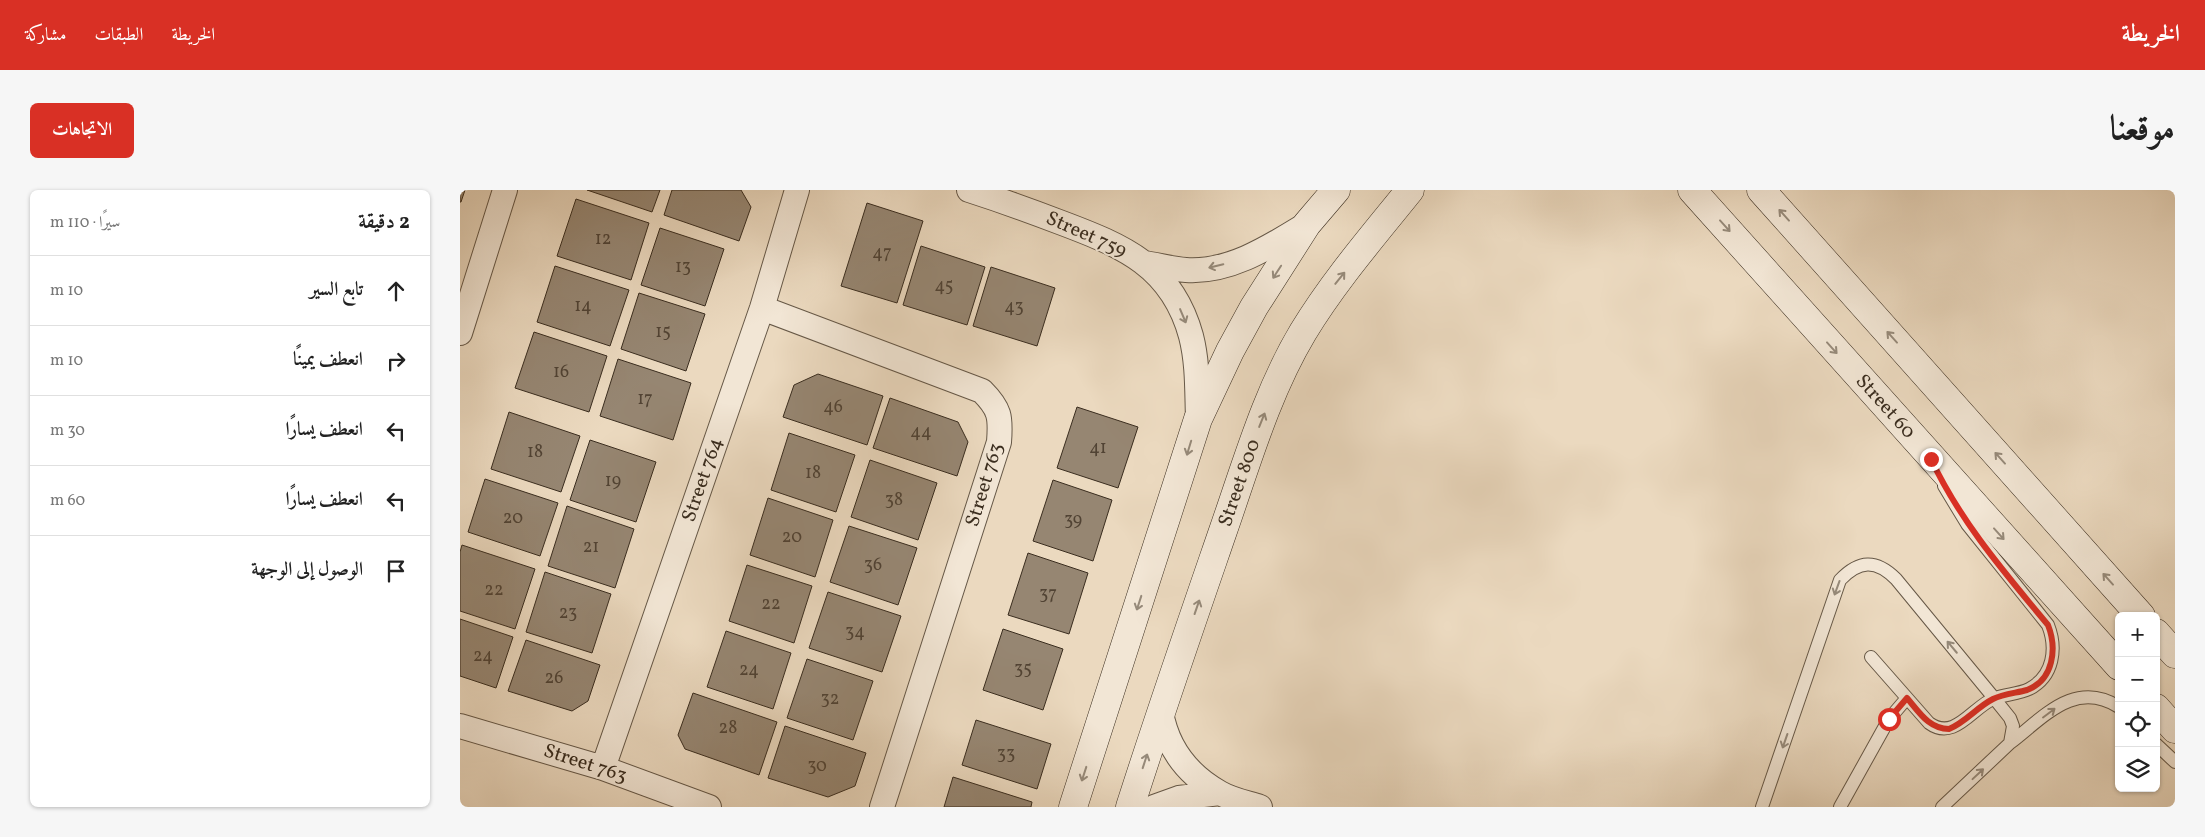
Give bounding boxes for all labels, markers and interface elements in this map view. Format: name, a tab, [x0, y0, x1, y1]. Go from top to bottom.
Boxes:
text: الخريطة	[2122, 18, 2180, 52]
text: مشاركة	[25, 23, 66, 48]
text: الطبقات	[94, 23, 143, 48]
text: الخريطة	[171, 23, 215, 48]
button: الاتجاهات	[30, 103, 134, 158]
text: موقعنا	[2110, 106, 2175, 154]
street label: Street 759	[1041, 205, 1131, 265]
text: 2 دقيقة	[358, 208, 410, 237]
one-way arrow	[1778, 209, 1790, 222]
text: سيرًا · 110 m	[50, 212, 120, 234]
one-way arrow	[1719, 220, 1731, 233]
house number: 12	[595, 227, 611, 252]
house number: 47	[872, 241, 892, 266]
house number: 13	[675, 255, 691, 280]
one-way arrow	[1208, 262, 1224, 272]
one-way arrow	[1271, 264, 1281, 278]
one-way arrow	[1334, 272, 1345, 285]
house number: 45	[935, 274, 953, 299]
text: تابع السير	[310, 277, 363, 303]
icon: ahead	[382, 277, 410, 305]
text: 10 m	[50, 280, 83, 302]
house number: 14	[574, 294, 592, 319]
house number: 43	[1004, 295, 1024, 320]
one-way arrow	[1178, 308, 1188, 323]
house number: 15	[655, 320, 671, 345]
one-way arrow	[1886, 330, 1898, 343]
one-way arrow	[1827, 341, 1838, 354]
text: انعطف يمينًا	[293, 347, 363, 373]
icon: right	[382, 347, 410, 375]
text: 10 m	[50, 350, 83, 372]
house number: 16	[553, 360, 569, 385]
street label: Street 60	[1848, 368, 1922, 446]
house number: 17	[637, 387, 653, 412]
house number: 46	[823, 395, 843, 420]
one-way arrow	[1258, 413, 1268, 428]
text: انعطف يسارًا	[285, 417, 363, 443]
icon: left	[382, 417, 410, 445]
text: 30 m	[50, 420, 85, 442]
house number: 44	[910, 420, 932, 445]
street label: Street 764	[676, 434, 730, 526]
street label: Street 800	[1212, 435, 1268, 531]
house number: 41	[1089, 436, 1107, 461]
house number: 18	[527, 440, 543, 465]
street label: Street 763	[959, 440, 1011, 530]
one-way arrow	[1184, 440, 1194, 456]
route end	[1920, 448, 1943, 471]
one-way arrow	[1994, 452, 2006, 465]
house number: 18	[805, 461, 821, 486]
house number: 19	[605, 469, 621, 494]
text: انعطف يسارًا	[285, 487, 363, 513]
icon: left	[382, 487, 410, 515]
house number: 38	[885, 488, 903, 513]
text: 60 m	[50, 490, 85, 512]
house number: 20	[503, 506, 523, 531]
house number: 39	[1064, 508, 1082, 533]
house number: 20	[782, 525, 802, 550]
one-way arrow	[1993, 528, 2005, 541]
house number: 21	[583, 535, 599, 560]
house number: 36	[864, 553, 882, 578]
text: الوصول إلى الوجهة	[251, 557, 363, 583]
icon: arrive	[382, 557, 410, 585]
one-way arrow	[2102, 573, 2114, 586]
house number: 22	[484, 578, 504, 603]
one-way arrow	[1832, 579, 1841, 595]
house number: 37	[1039, 582, 1057, 607]
house number: 22	[761, 592, 781, 617]
one-way arrow	[1134, 594, 1144, 610]
one-way arrow	[1193, 599, 1202, 615]
house number: 23	[559, 601, 577, 626]
map controls	[2115, 612, 2160, 792]
button: +	[2115, 612, 2160, 657]
house number: 34	[845, 620, 865, 645]
one-way arrow	[1947, 641, 1958, 654]
house number: 24	[473, 644, 493, 669]
house number: 35	[1014, 657, 1032, 682]
button: −	[2115, 657, 2160, 702]
house number: 24	[739, 658, 759, 683]
house number: 26	[545, 666, 563, 691]
house number: 32	[821, 687, 839, 712]
button: locate	[2115, 702, 2160, 747]
route start	[1878, 708, 1901, 731]
one-way arrow	[2042, 708, 2055, 719]
house number: 28	[719, 716, 737, 741]
one-way arrow	[1780, 733, 1789, 749]
street label: Street 763	[540, 737, 630, 791]
house number: 33	[997, 742, 1015, 767]
button: layers	[2115, 747, 2160, 792]
one-way arrow	[1141, 753, 1151, 769]
house number: 30	[807, 754, 827, 779]
one-way arrow	[1079, 766, 1088, 781]
one-way arrow	[1971, 768, 1984, 780]

